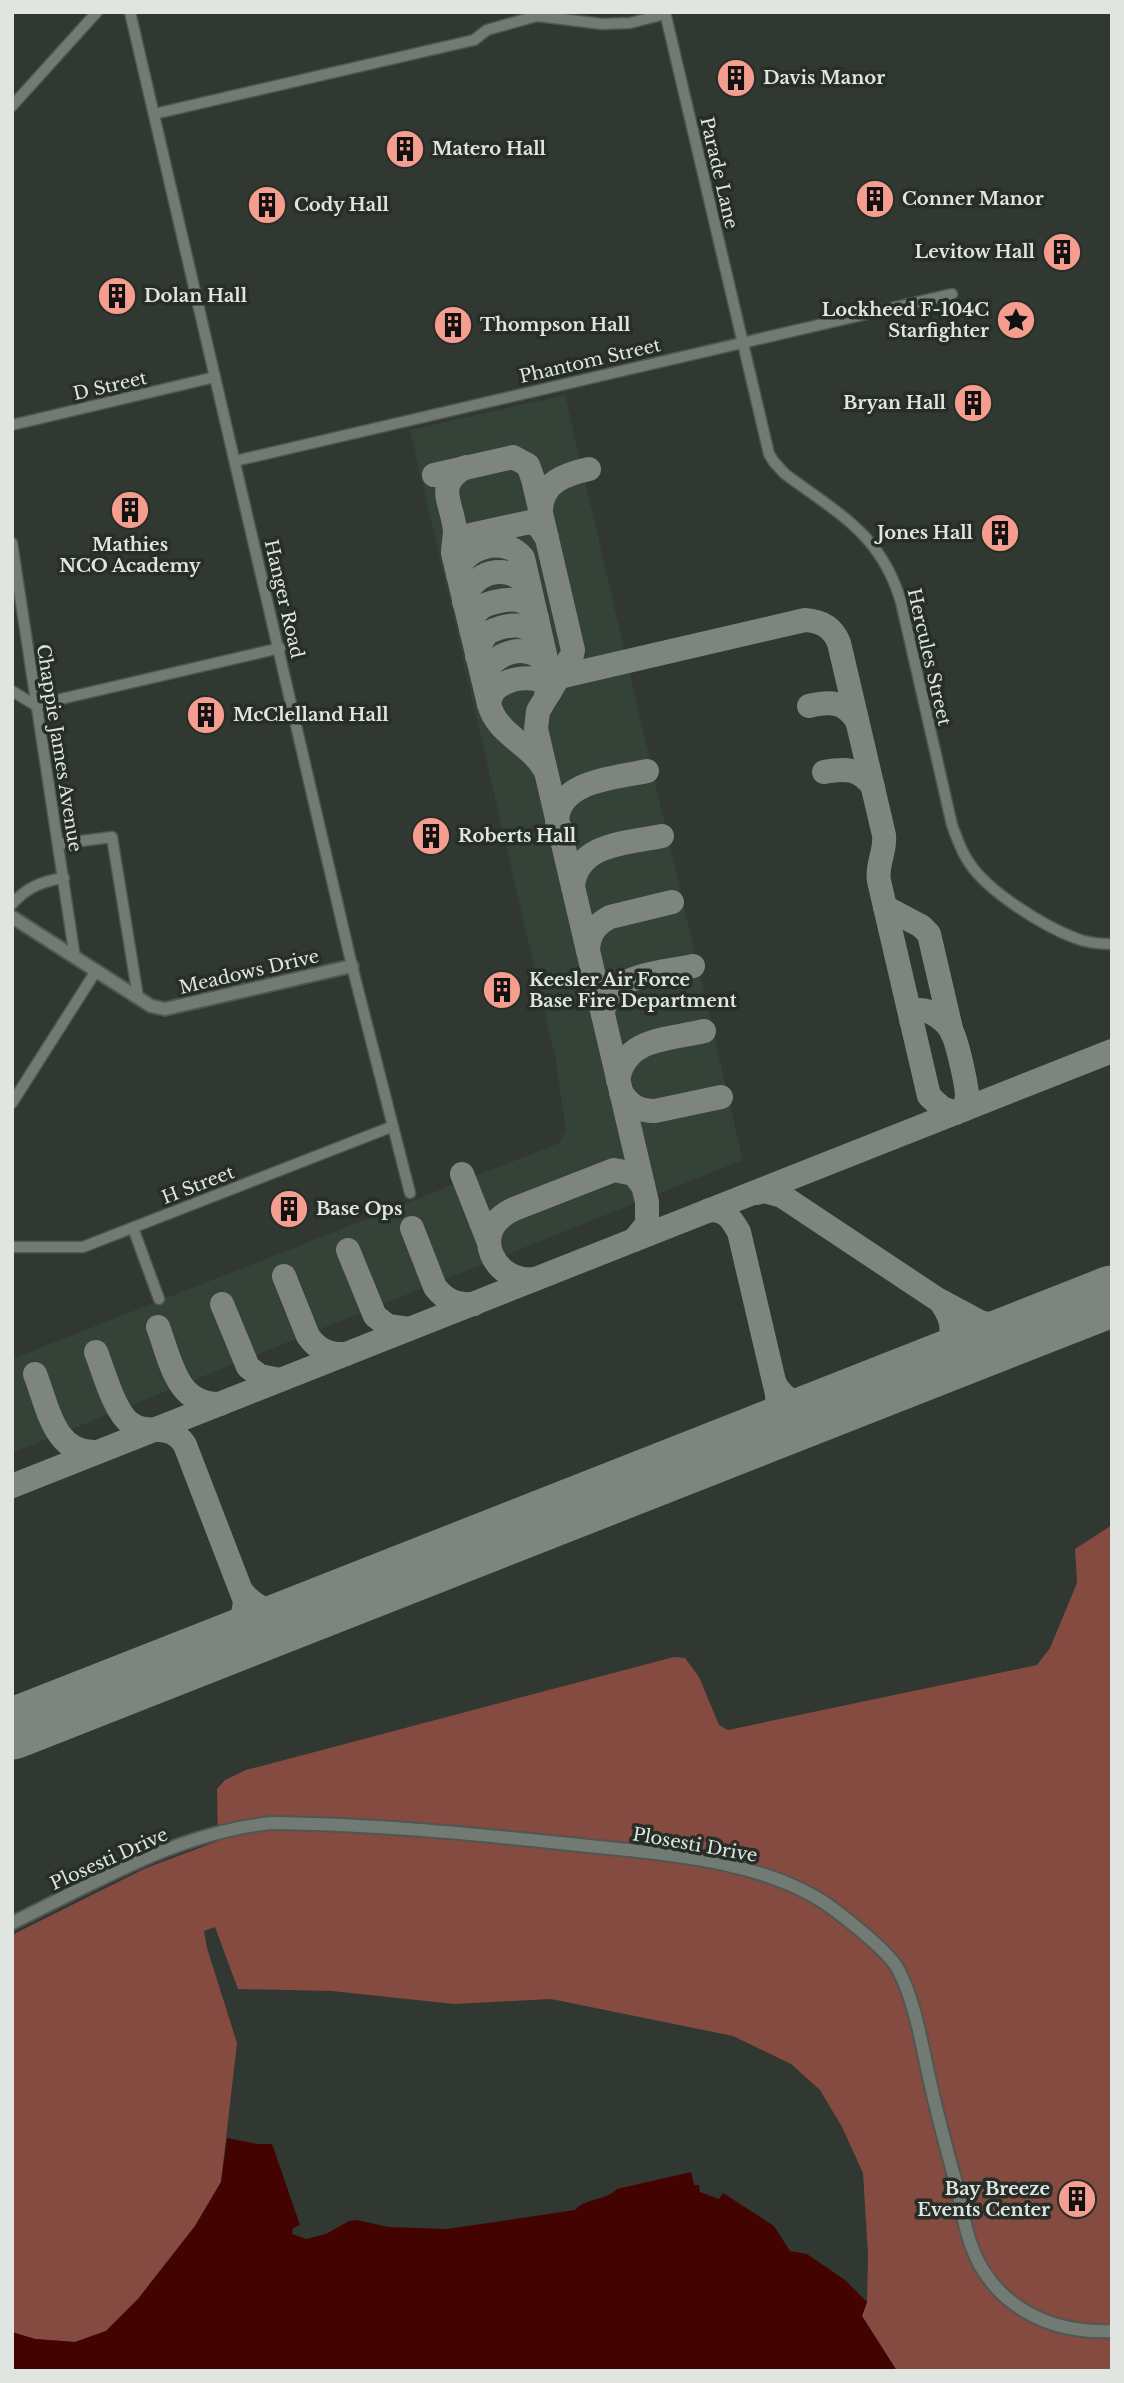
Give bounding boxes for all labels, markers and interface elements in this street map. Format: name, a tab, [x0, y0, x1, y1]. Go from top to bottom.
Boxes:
building icon: Davis Manor	[715, 57, 757, 99]
place label: Davis Manor	[763, 67, 885, 89]
street label: Parade Lane	[695, 115, 743, 231]
building icon: Matero Hall	[384, 128, 426, 170]
place label: Matero Hall	[432, 138, 547, 160]
building icon: Conner Manor	[854, 178, 896, 220]
building icon: Cody Hall	[246, 184, 288, 226]
place label: Conner Manor	[902, 188, 1044, 210]
place label: Cody Hall	[294, 194, 390, 216]
building icon: Levitow Hall	[1041, 231, 1083, 273]
place label: Levitow Hall	[915, 241, 1036, 263]
building icon: Dolan Hall	[96, 275, 138, 317]
place label: Dolan Hall	[144, 285, 248, 307]
place label: Lockheed F-104C Starfighter	[822, 299, 989, 342]
place icon: Lockheed F-104C Starfighter	[995, 299, 1037, 341]
building icon: Thompson Hall	[432, 304, 474, 346]
place label: Thompson Hall	[480, 314, 631, 336]
street label: Phantom Street	[517, 334, 663, 388]
street label: D Street	[71, 367, 149, 405]
building icon: Bryan Hall	[952, 382, 994, 424]
place label: Bryan Hall	[843, 392, 947, 414]
building icon: Mathies NCO Academy	[109, 489, 151, 531]
building icon: Jones Hall	[979, 512, 1021, 554]
place label: Jones Hall	[873, 522, 974, 544]
place label: Mathies NCO Academy	[59, 534, 201, 577]
street label: Hanger Road	[260, 537, 308, 661]
street label: Hercules Street	[903, 586, 956, 728]
street label: Chappie James Avenue	[32, 643, 86, 853]
building icon: McClelland Hall	[185, 694, 227, 736]
place label: McClelland Hall	[233, 704, 389, 726]
building icon: Roberts Hall	[410, 815, 452, 857]
place label: Roberts Hall	[458, 825, 577, 847]
street label: Meadows Drive	[177, 945, 321, 999]
building icon: Keesler Air Force Base Fire Department	[481, 969, 523, 1011]
place label: Keesler Air Force Base Fire Department	[529, 969, 737, 1012]
street label: H Street	[159, 1161, 238, 1209]
building icon: Base Ops	[268, 1188, 310, 1230]
place label: Base Ops	[316, 1198, 402, 1220]
street label: Plosesti Drive	[47, 1823, 171, 1895]
street label: Plosesti Drive	[631, 1823, 759, 1867]
place label: Bay Breeze Events Center	[917, 2178, 1050, 2221]
building icon: Bay Breeze Events Center	[1056, 2178, 1098, 2220]

